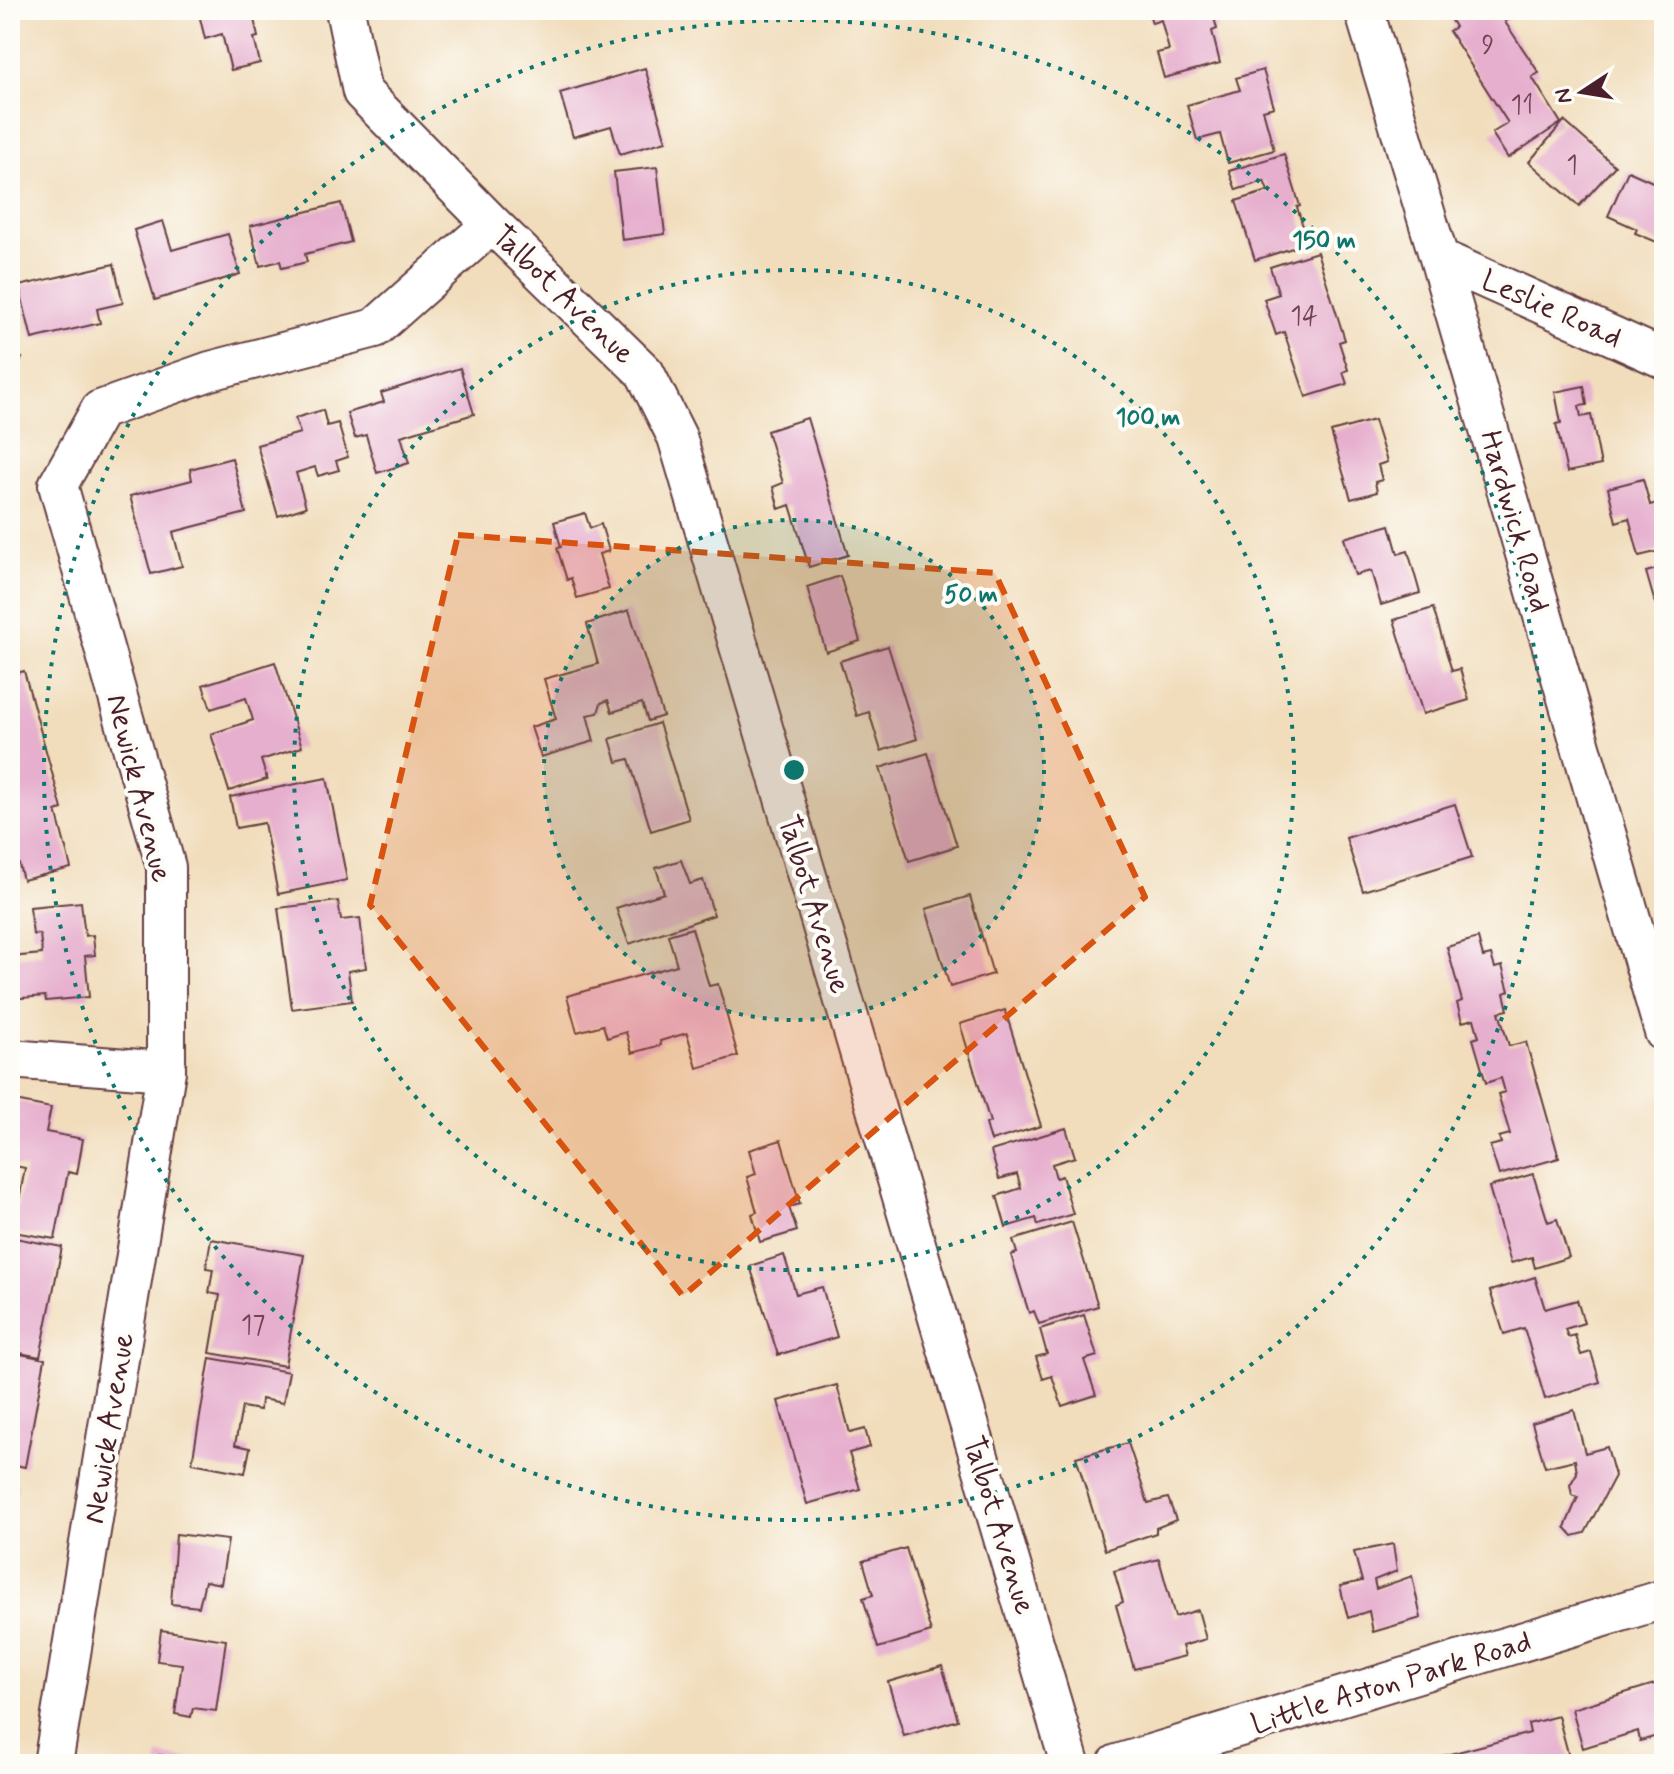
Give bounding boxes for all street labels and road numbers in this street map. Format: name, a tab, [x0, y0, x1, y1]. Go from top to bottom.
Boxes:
street label: Talbot Avenue	[483, 217, 643, 373]
street label: Leslie Road	[1475, 261, 1628, 358]
street label: Hardwick Road	[1470, 426, 1559, 617]
street label: Newick Avenue	[96, 690, 181, 886]
street label: Talbot Avenue	[768, 810, 859, 999]
street label: Newick Avenue	[75, 1330, 144, 1526]
street label: Talbot Avenue	[953, 1431, 1044, 1620]
street label: Little Aston Park Road	[1247, 1622, 1536, 1745]

